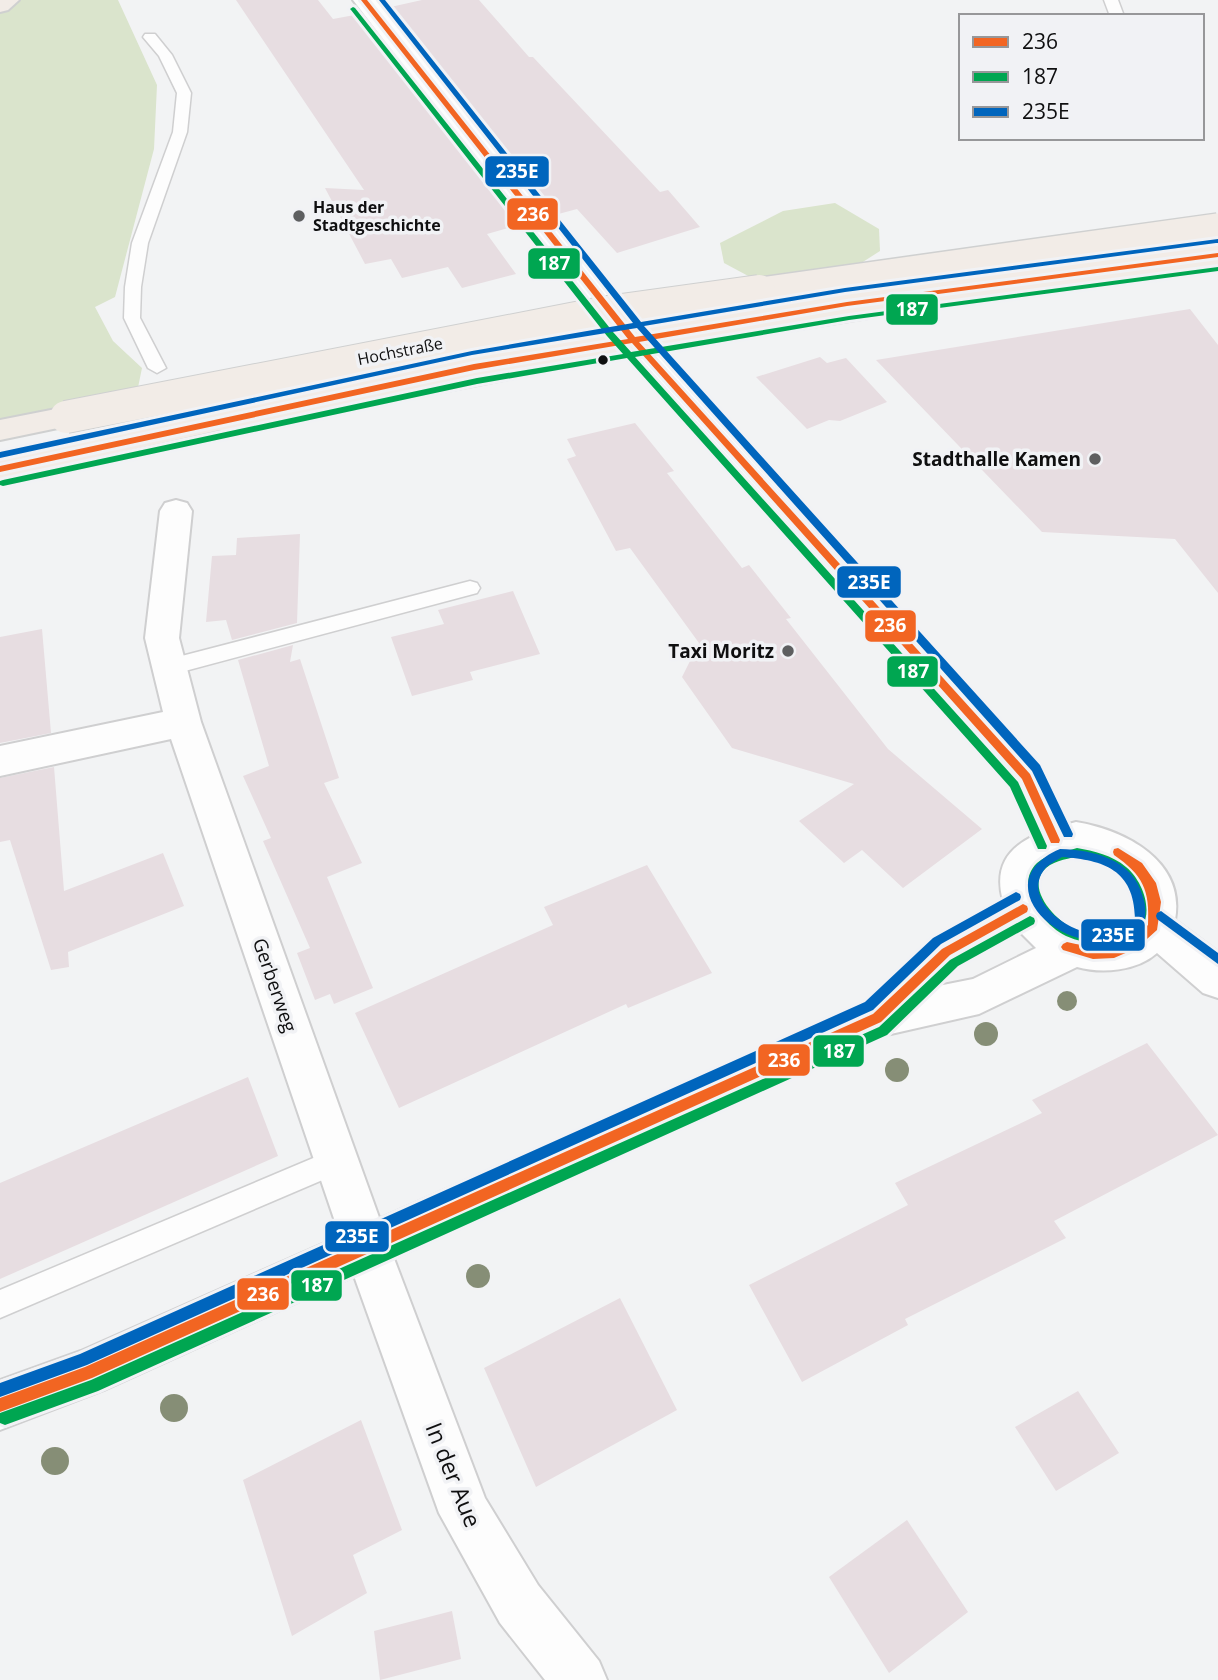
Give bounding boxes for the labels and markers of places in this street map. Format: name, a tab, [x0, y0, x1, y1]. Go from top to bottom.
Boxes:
place label: Haus der Stadtgeschichte	[313, 196, 441, 236]
marker: Haus der Stadtgeschichte	[291, 208, 307, 224]
unlabelled marker	[596, 353, 610, 367]
place label: Stadthalle Kamen	[912, 446, 1081, 472]
marker: Stadthalle Kamen	[1087, 451, 1103, 467]
place label: Taxi Moritz	[668, 638, 774, 664]
marker: Taxi Moritz	[780, 643, 796, 659]

